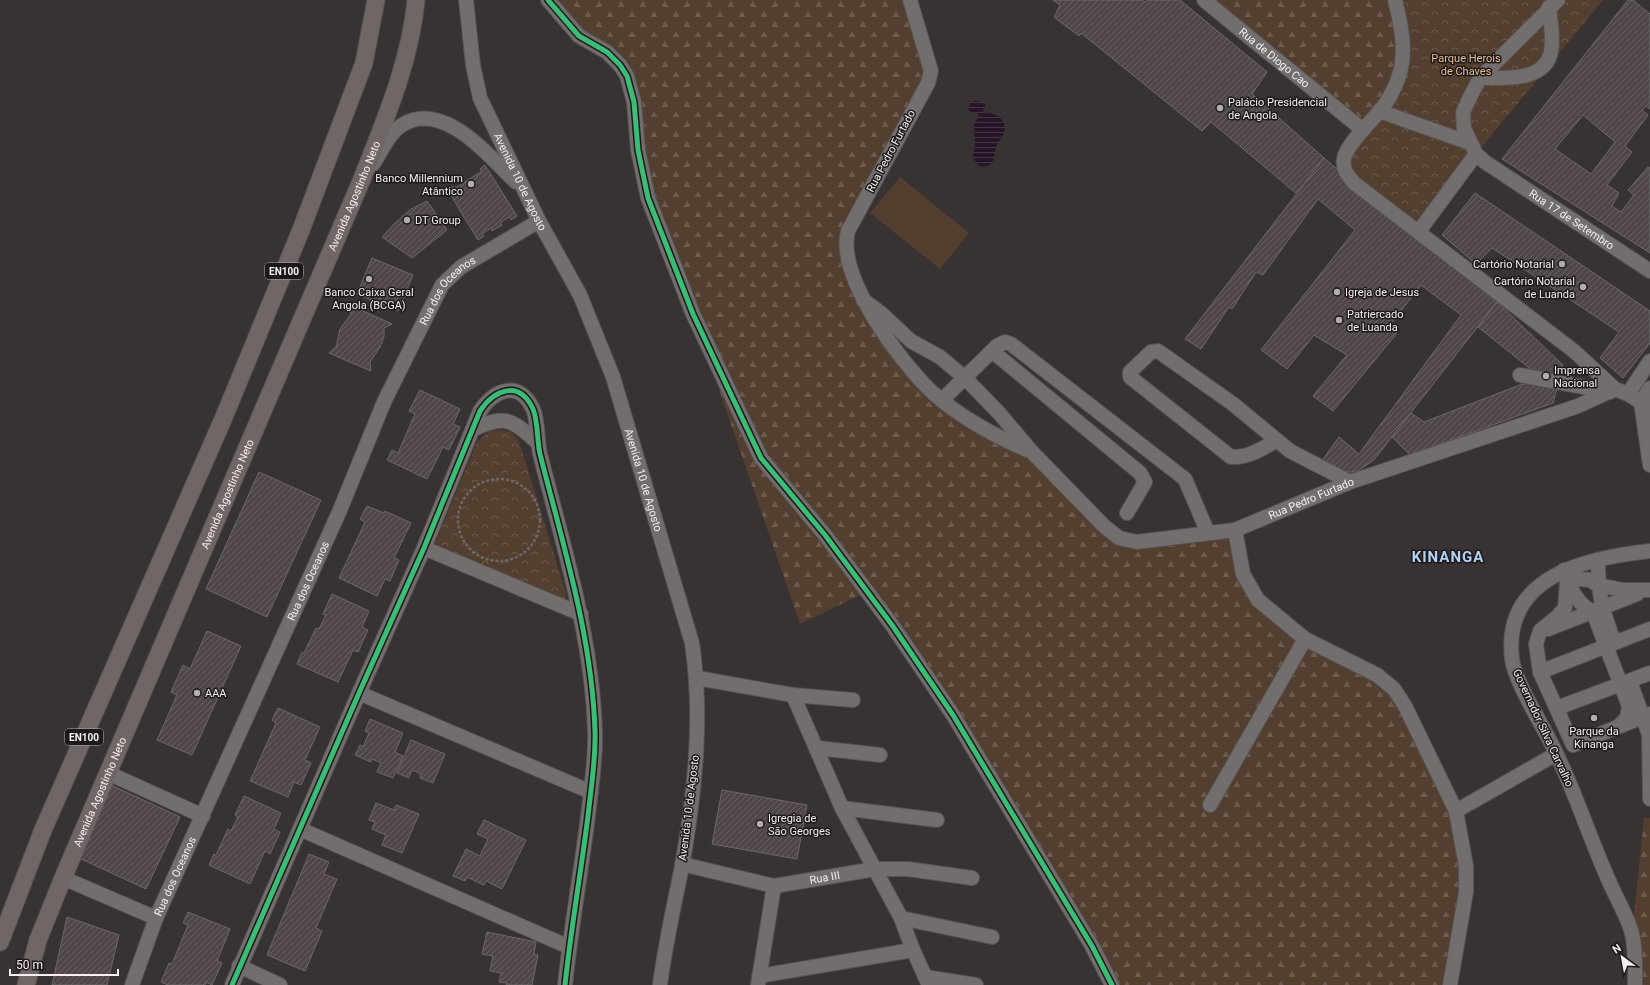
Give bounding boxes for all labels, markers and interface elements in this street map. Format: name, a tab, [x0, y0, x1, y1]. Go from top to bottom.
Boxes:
street label: Rua de Diogo Cao	[1237, 25, 1312, 90]
park label: Parque Herois de Chaves	[1431, 52, 1501, 78]
place label: Palácio Presidencial de Angola	[1228, 96, 1327, 122]
marker: Palácio Presidencial de Angola	[1215, 103, 1225, 113]
street label: Rua Pedro Furtado	[864, 108, 918, 194]
street label: Avenida 10 de Agosto	[491, 131, 549, 233]
street label: Avenida Agostinho Neto	[325, 139, 383, 253]
place label: Banco Millennium Atântico	[375, 172, 463, 198]
marker: Banco Millennium Atântico	[466, 179, 476, 189]
street label: Rua 17 de Setembro	[1527, 187, 1617, 252]
place label: DT Group	[415, 214, 461, 227]
marker: DT Group	[402, 215, 412, 225]
street label: Rua dos Oceanos	[417, 253, 478, 327]
place label: Cartório Notarial	[1473, 258, 1554, 271]
marker: Cartório Notarial	[1557, 259, 1567, 269]
road number: EN100	[265, 263, 303, 279]
marker: Banco Caixa Geral Angola (BCGA)	[364, 274, 374, 284]
place label: Cartório Notarial de Luanda	[1494, 275, 1575, 301]
marker: Cartório Notarial de Luanda	[1578, 282, 1588, 292]
place label: Banco Caixa Geral Angola (BCGA)	[324, 286, 414, 312]
place label: Igreja de Jesus	[1345, 286, 1419, 299]
marker: Igreja de Jesus	[1332, 287, 1342, 297]
place label: Patriercado de Luanda	[1347, 308, 1404, 334]
marker: Patriercado de Luanda	[1334, 315, 1344, 325]
place label: Imprensa Nacional	[1554, 364, 1600, 390]
marker: Imprensa Nacional	[1541, 371, 1551, 381]
street label: Avenida 10 de Agosto	[622, 427, 665, 533]
street label: Avenida Agostinho Neto	[198, 437, 256, 551]
street label: Rua Pedro Furtado	[1266, 475, 1355, 522]
street label: Rua dos Oceanos	[284, 539, 332, 623]
district label: KINANGA	[1412, 548, 1484, 566]
street label: Governador Silva Carvalho	[1510, 667, 1576, 789]
place label: AAA	[205, 687, 227, 700]
marker: AAA	[192, 688, 202, 698]
marker: Parque da Kinanga	[1589, 713, 1599, 723]
place label: Parque da Kinanga	[1569, 725, 1619, 751]
road number: EN100	[65, 729, 103, 745]
street label: Avenida Agostinho Neto	[71, 735, 129, 849]
street label: Avenida 10 de Agosto	[676, 754, 702, 862]
place label: Igregia de São Georges	[768, 812, 831, 838]
marker: Igregia de São Georges	[755, 819, 765, 829]
street label: Rua dos Oceanos	[151, 834, 199, 918]
street label: Rua III	[809, 869, 841, 886]
north arrow	[1602, 937, 1642, 977]
text: N	[1610, 941, 1624, 957]
scale bar	[10, 951, 118, 977]
text: 50 m	[16, 958, 43, 972]

